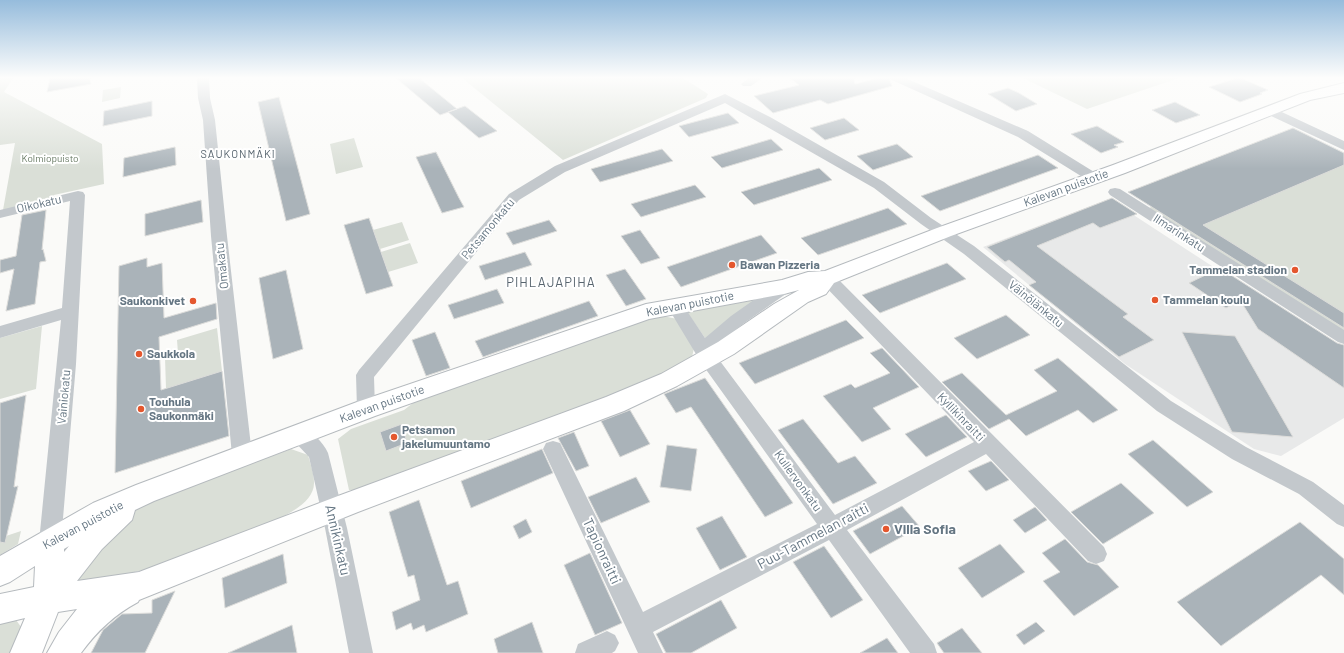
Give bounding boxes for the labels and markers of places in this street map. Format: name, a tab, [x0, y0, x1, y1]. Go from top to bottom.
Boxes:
place label: Bawan Pizzeria	[740, 257, 820, 271]
marker: Bawan Pizzeria	[727, 260, 737, 270]
place label: Tammelan stadion	[1189, 262, 1287, 276]
marker: Tammelan stadion	[1290, 265, 1300, 275]
place label: Tammelan koulu	[1163, 292, 1249, 306]
place label: Saukonkivet	[120, 293, 185, 307]
marker: Tammelan koulu	[1150, 295, 1160, 305]
marker: Saukonkivet	[188, 296, 198, 306]
place label: Saukkola	[147, 346, 195, 360]
marker: Saukkola	[134, 349, 144, 359]
place label: Touhula Saukonmäki	[149, 394, 214, 422]
marker: Touhula Saukonmäki	[136, 404, 146, 414]
place label: Petsamon jakelumuuntamo	[401, 422, 491, 450]
marker: Petsamon jakelumuuntamo	[389, 432, 399, 442]
place label: Villa Sofia	[894, 520, 956, 537]
marker: Villa Sofia	[881, 524, 891, 534]

